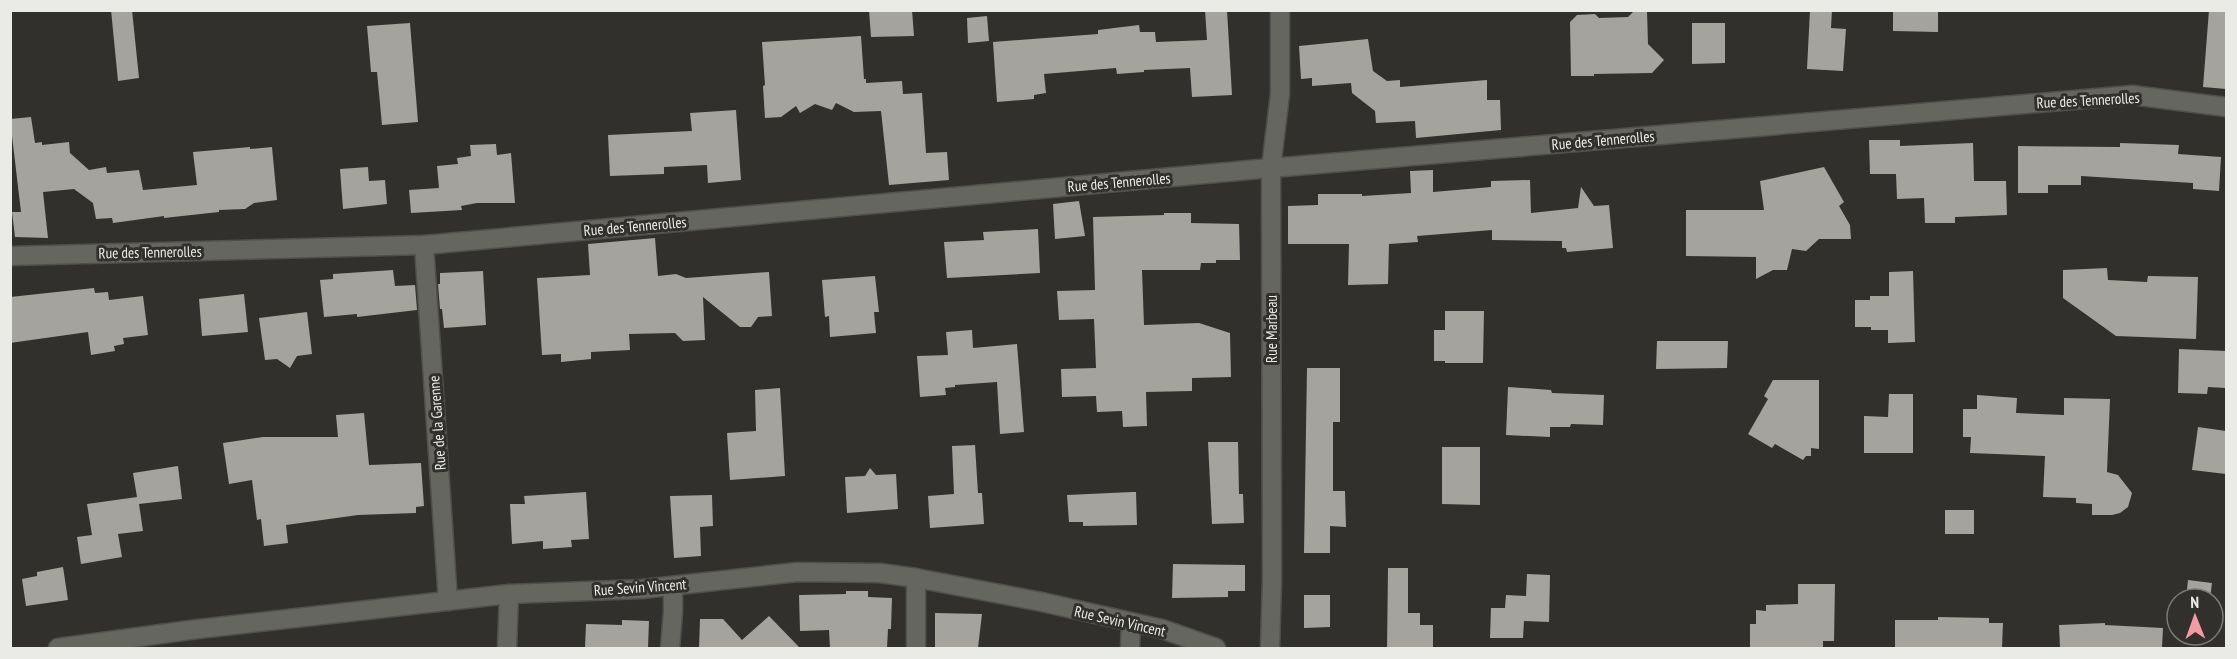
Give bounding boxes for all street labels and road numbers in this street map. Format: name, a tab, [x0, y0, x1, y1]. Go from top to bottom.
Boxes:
street label: Rue des Tennerolles	[2036, 88, 2140, 112]
street label: Rue des Tennerolles	[1551, 126, 1655, 154]
street label: Rue des Tennerolles	[1067, 168, 1171, 196]
street label: Rue des Tennerolles	[583, 212, 687, 240]
street label: Rue des Tennerolles	[98, 242, 202, 262]
street label: Rue Marbeau	[1262, 295, 1281, 363]
street label: Rue de la Garenne	[424, 375, 450, 471]
street label: Rue Sevin Vincent	[593, 574, 687, 600]
street label: Rue Sevin Vincent	[1073, 601, 1167, 641]

